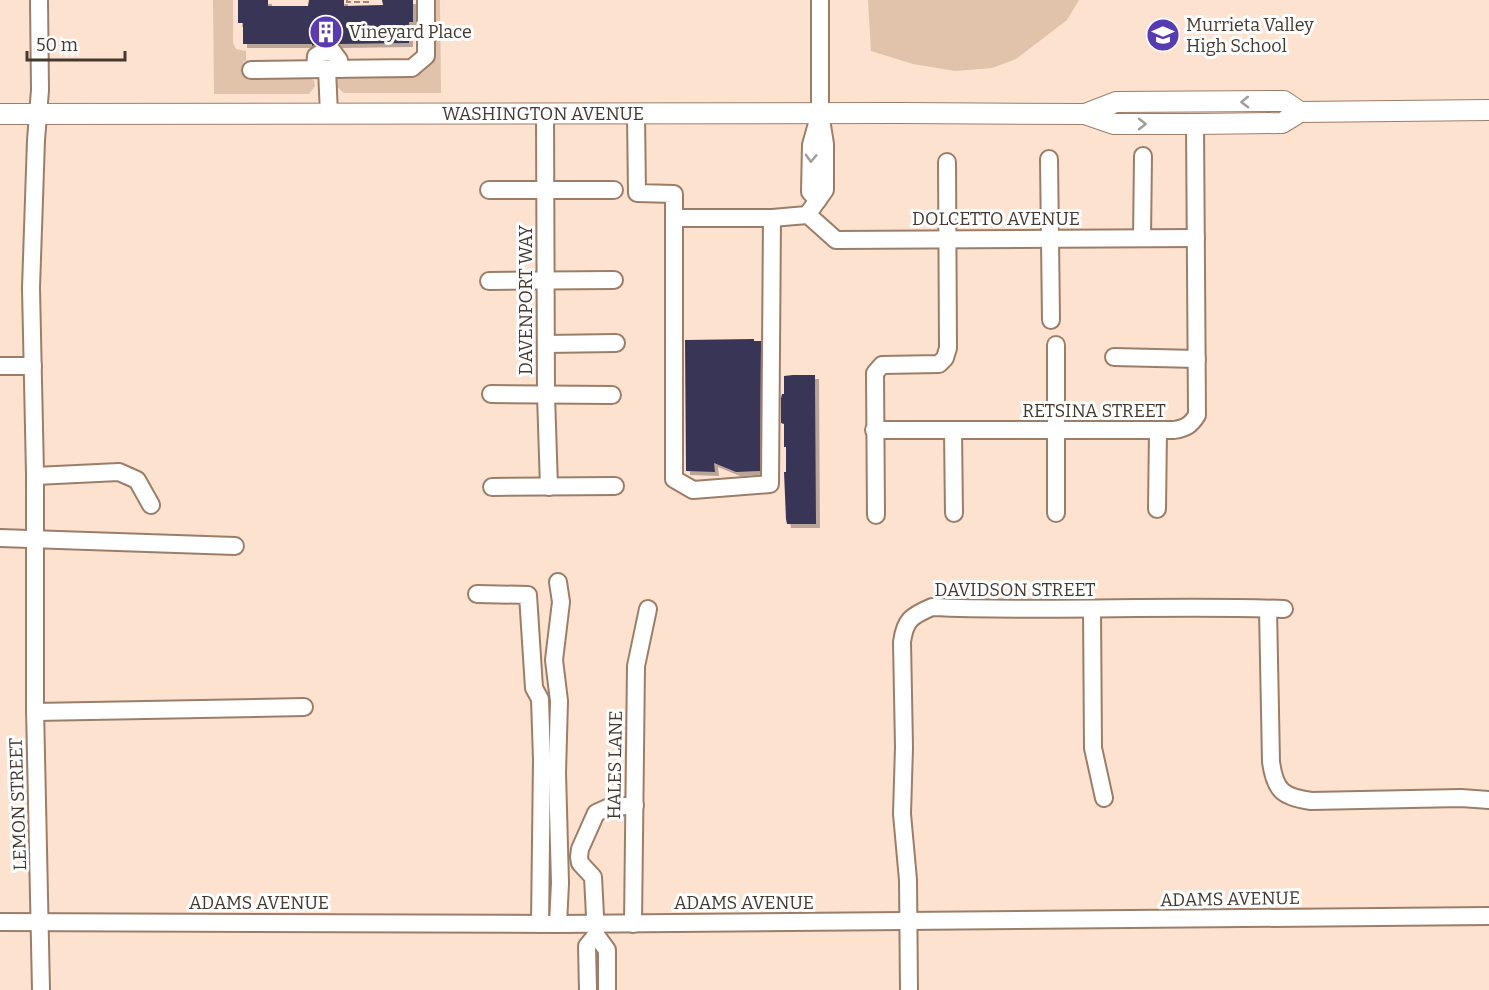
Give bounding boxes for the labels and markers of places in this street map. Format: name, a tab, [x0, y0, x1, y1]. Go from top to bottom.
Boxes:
building icon: Vineyard Place	[308, 14, 344, 50]
place label: Murrieta Valley High School	[1186, 14, 1314, 57]
school or university icon: Murrieta Valley High School	[1145, 17, 1181, 53]
place label: Vineyard Place	[349, 21, 472, 43]

